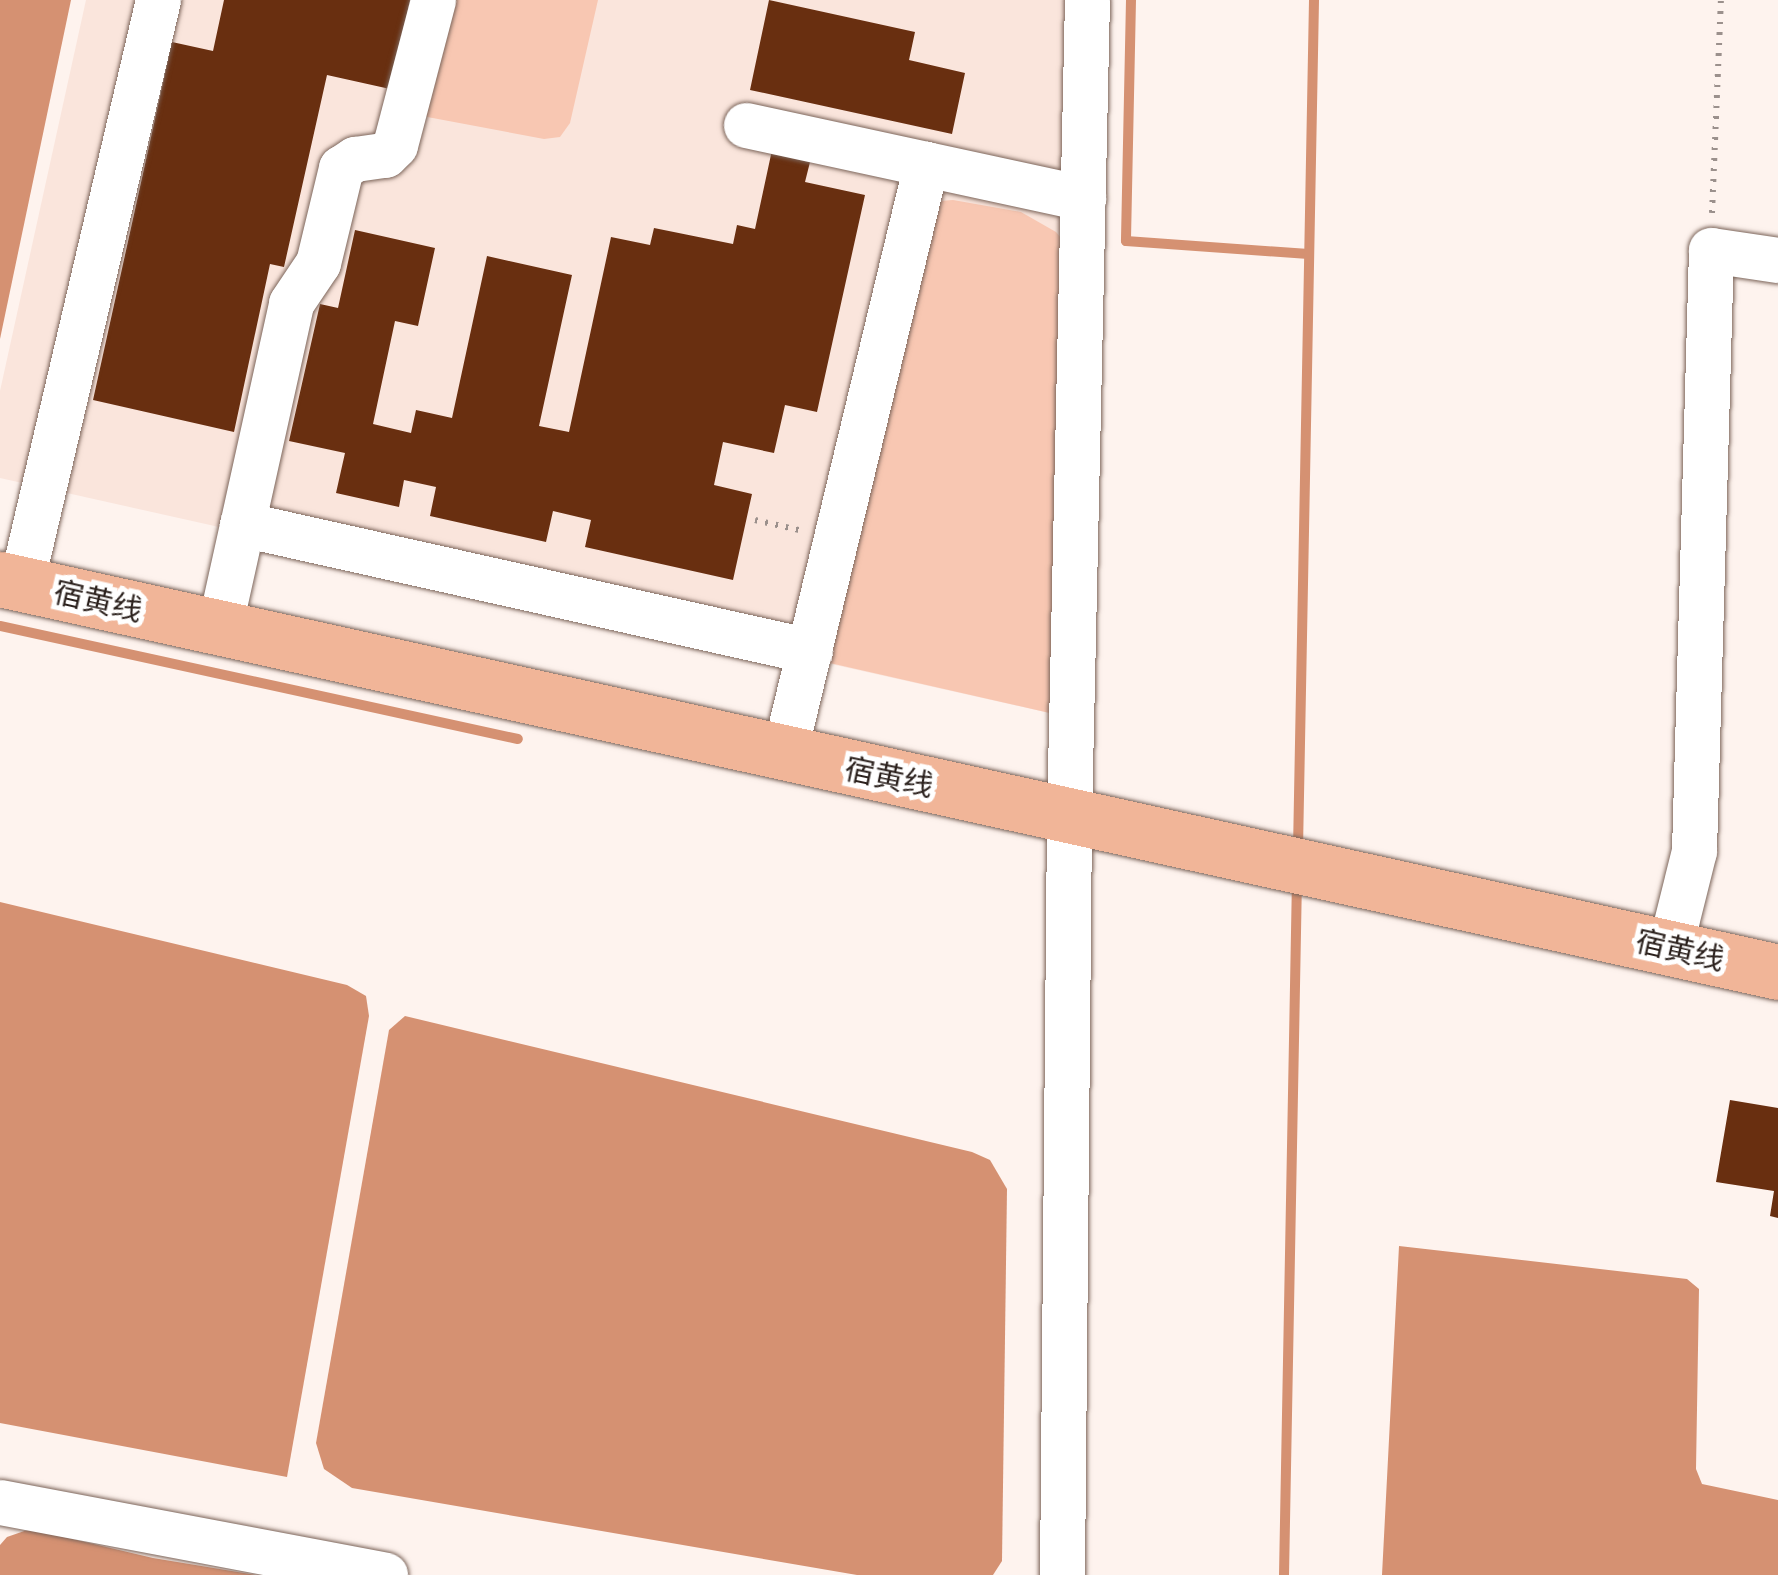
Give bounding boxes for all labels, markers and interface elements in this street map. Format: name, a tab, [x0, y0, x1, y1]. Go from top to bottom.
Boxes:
street label: 宿黄线	[50, 573, 146, 629]
street label: 宿黄线	[841, 750, 937, 804]
street label: 宿黄线	[1632, 922, 1728, 978]

